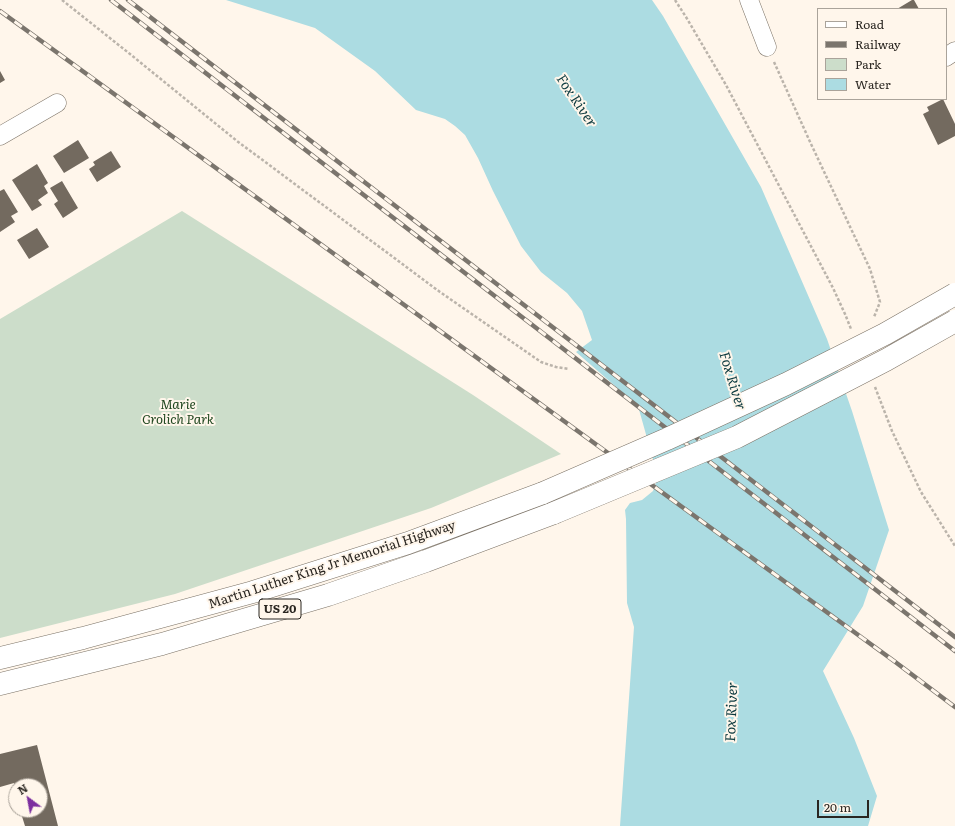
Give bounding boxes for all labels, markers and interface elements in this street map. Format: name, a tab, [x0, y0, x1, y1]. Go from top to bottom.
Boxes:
legend	[817, 8, 947, 100]
text: Road	[855, 15, 884, 33]
text: Railway	[855, 35, 901, 53]
text: Park	[855, 55, 881, 73]
water label: Fox River	[552, 72, 600, 130]
text: Water	[855, 75, 891, 93]
water label: Fox River	[715, 350, 749, 412]
park label: Marie Grolich Park	[142, 397, 214, 428]
street label: Martin Luther King Jr Memorial Highway	[206, 518, 458, 612]
road number: US 20	[259, 599, 301, 619]
water label: Fox River	[723, 682, 741, 742]
north arrow	[8, 778, 48, 818]
text: N	[14, 779, 30, 798]
scale bar	[819, 792, 871, 818]
text: 20 m	[824, 798, 851, 816]

